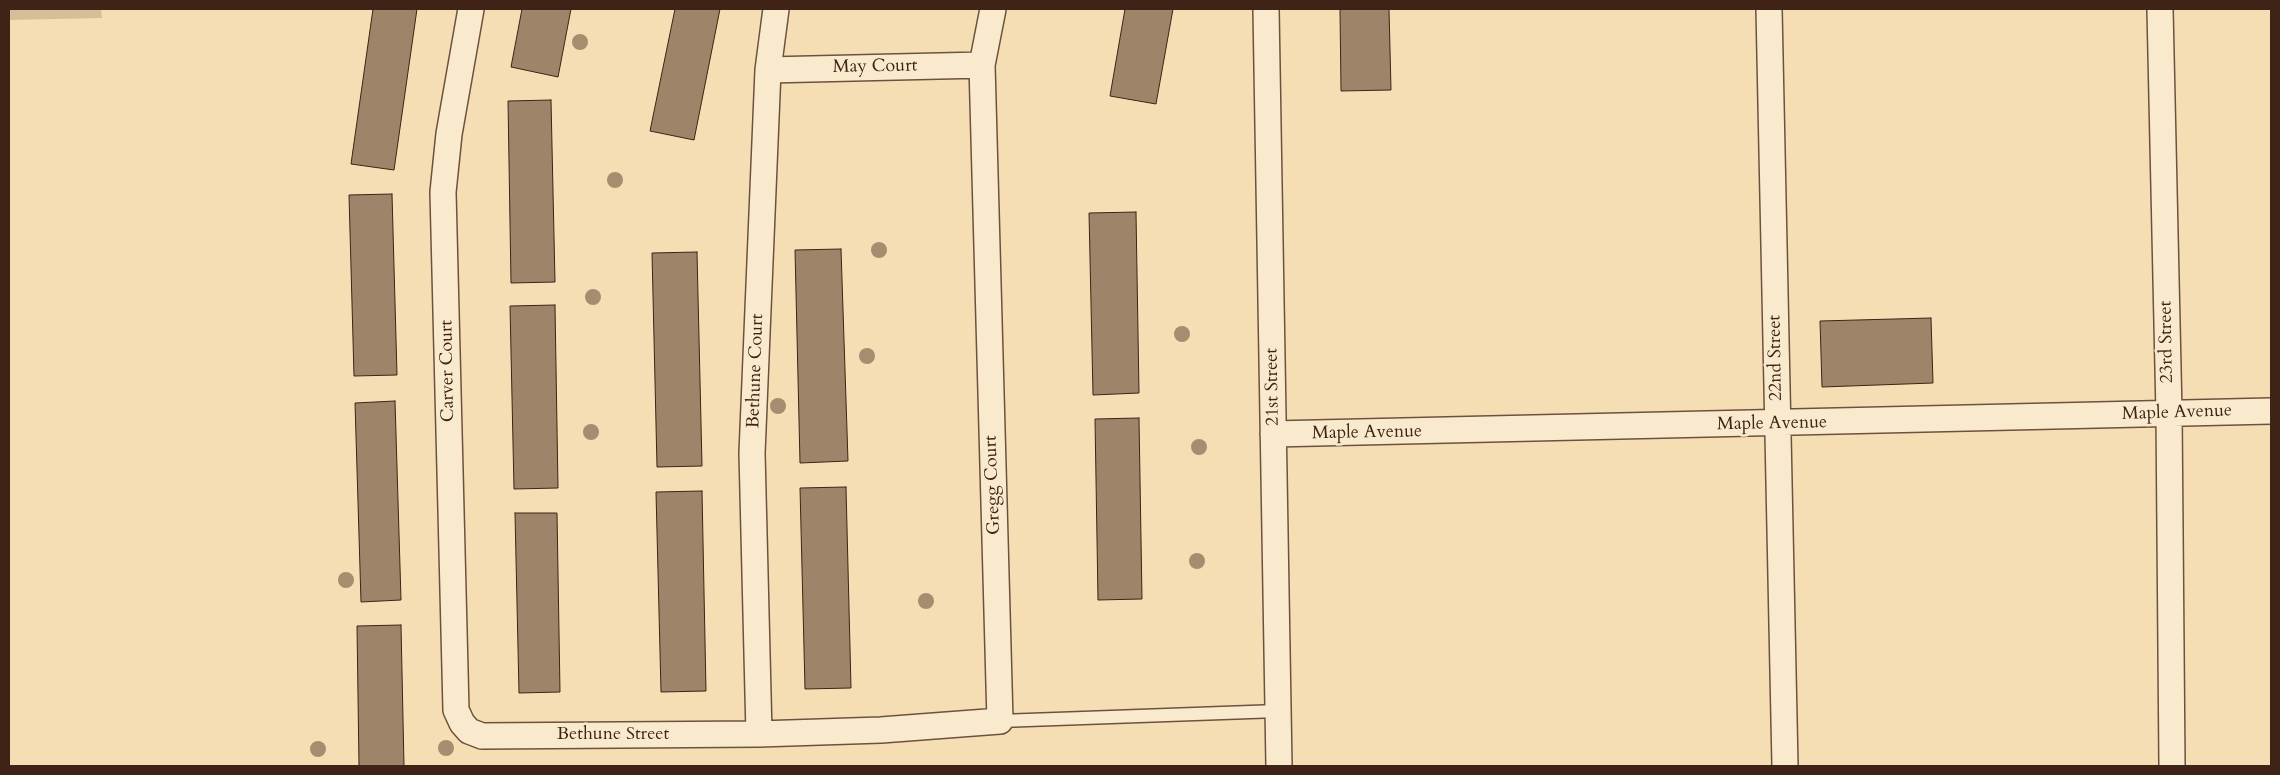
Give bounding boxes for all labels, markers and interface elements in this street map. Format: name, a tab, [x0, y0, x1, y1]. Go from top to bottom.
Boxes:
street label: May Court	[832, 55, 918, 79]
street label: 23rd Street	[2155, 300, 2179, 384]
street label: Bethune Court	[743, 313, 769, 429]
street label: 22nd Street	[1764, 315, 1788, 401]
street label: Carver Court	[436, 320, 460, 422]
street label: 21st Street	[1262, 348, 1284, 426]
street label: Maple Avenue	[2122, 400, 2232, 426]
street label: Maple Avenue	[1717, 412, 1827, 436]
street label: Maple Avenue	[1312, 421, 1422, 445]
street label: Gregg Court	[980, 435, 1006, 535]
street label: Bethune Street	[557, 724, 669, 746]

